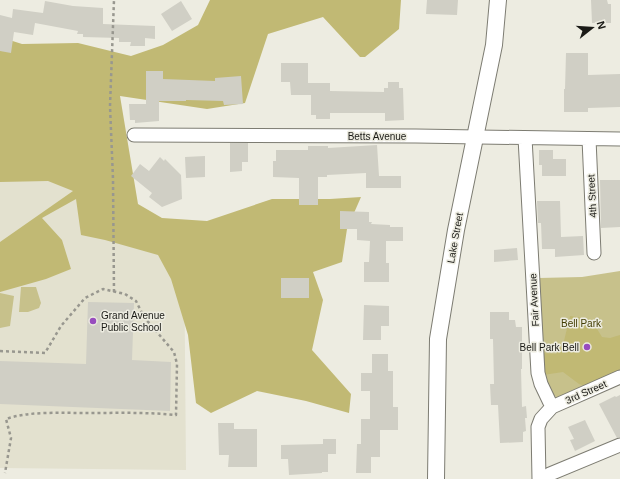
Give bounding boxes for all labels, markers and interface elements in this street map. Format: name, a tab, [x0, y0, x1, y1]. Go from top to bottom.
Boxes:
north arrow	[572, 8, 612, 48]
text: N	[595, 20, 608, 31]
street label: Betts Avenue	[348, 131, 407, 142]
street label: 4th Street	[585, 174, 599, 218]
street label: Lake Street	[445, 212, 465, 264]
street label: Fair Avenue	[527, 273, 541, 327]
place label: Grand Avenue Public School	[101, 310, 165, 333]
marker: Grand Avenue Public School	[88, 316, 98, 326]
park label: Bell Park	[561, 318, 602, 329]
place label: Bell Park Bell	[520, 342, 579, 353]
marker: Bell Park Bell	[582, 342, 592, 352]
street label: 3rd Street	[564, 378, 608, 406]

